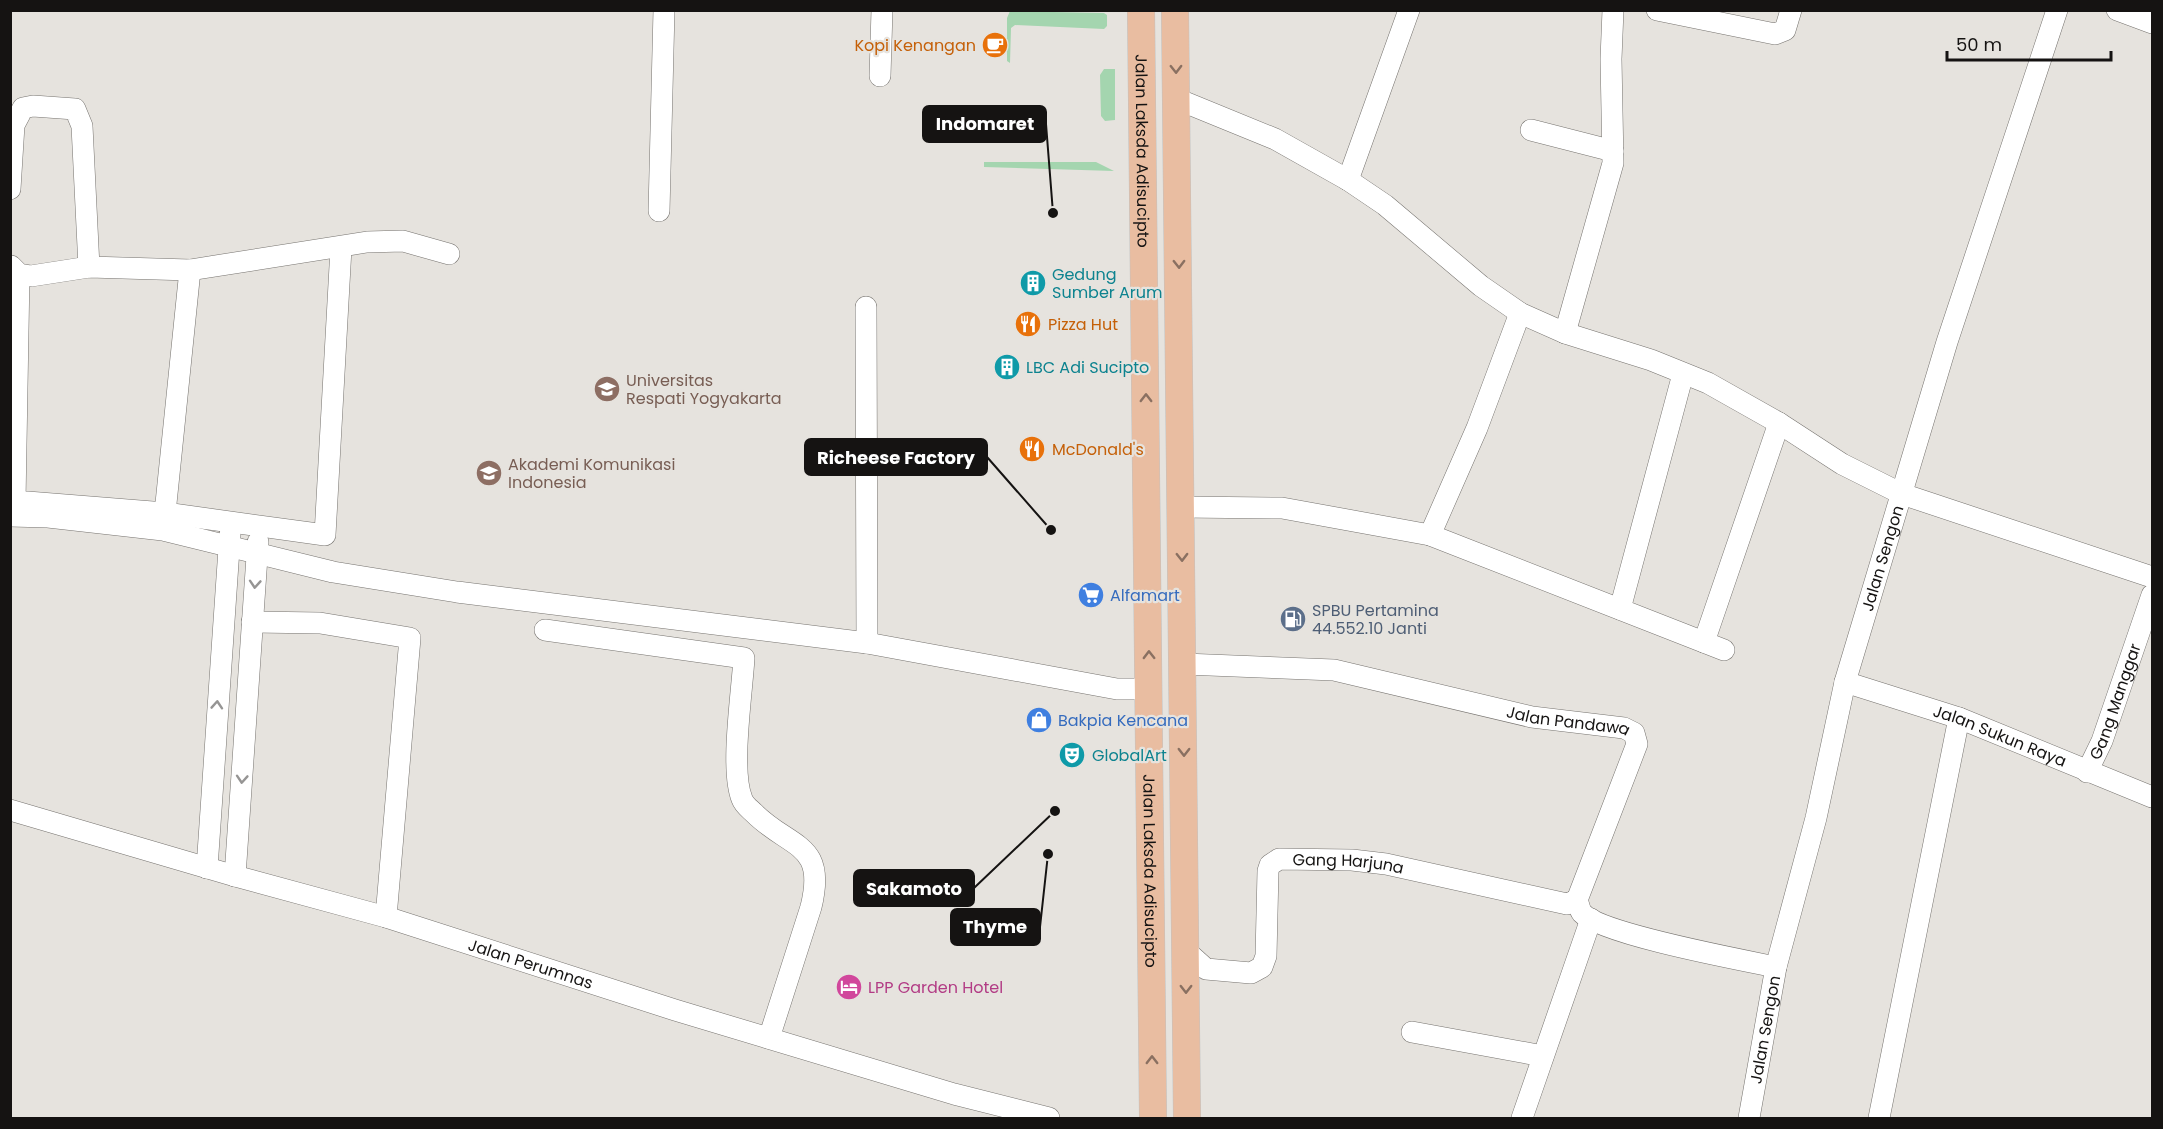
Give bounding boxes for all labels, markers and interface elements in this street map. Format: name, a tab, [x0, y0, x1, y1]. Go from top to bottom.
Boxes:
scale bar	[1947, 24, 2110, 62]
cafe icon: Kopi Kenangan	[980, 30, 1010, 60]
text: 50 m	[1956, 32, 2002, 57]
place label: Kopi Kenangan	[854, 34, 976, 57]
street label: Jalan Laksda Adisucipto	[1130, 54, 1155, 248]
one-way arrow	[1170, 64, 1182, 73]
callout: Indomaret	[923, 106, 1046, 142]
text: Indomaret	[936, 111, 1034, 136]
one-way arrow	[1172, 259, 1185, 268]
place label: Gedung Sumber Arum	[1052, 263, 1163, 304]
building icon: Gedung Sumber Arum	[1018, 268, 1048, 298]
restaurant icon: Pizza Hut	[1013, 309, 1043, 339]
place label: Pizza Hut	[1048, 313, 1118, 336]
building icon: LBC Adi Sucipto	[992, 352, 1022, 382]
place label: LBC Adi Sucipto	[1026, 356, 1149, 379]
place label: Universitas Respati Yogyakarta	[626, 369, 782, 410]
school or university icon: Universitas Respati Yogyakarta	[592, 374, 622, 404]
one-way arrow	[1140, 394, 1152, 403]
restaurant icon: McDonald's	[1017, 434, 1047, 464]
place label: McDonald's	[1052, 438, 1144, 461]
callout: Richeese Factory	[805, 439, 987, 475]
text: Richeese Factory	[817, 445, 976, 470]
place label: Akademi Komunikasi Indonesia	[508, 453, 675, 494]
school or university icon: Akademi Komunikasi Indonesia	[474, 458, 504, 488]
street label: Jalan Sengon	[1855, 502, 1909, 614]
one-way arrow	[1176, 552, 1188, 561]
one-way arrow	[249, 580, 262, 589]
supermarket icon: Alfamart	[1076, 580, 1106, 610]
place label: Alfamart	[1110, 584, 1180, 607]
place label: SPBU Pertamina 44.552.10 Janti	[1312, 599, 1439, 640]
fuel station icon: SPBU Pertamina 44.552.10 Janti	[1278, 604, 1308, 634]
street label: Gang Manggar	[2083, 640, 2146, 763]
one-way arrow	[1143, 651, 1156, 660]
street label: Jalan Sukun Raya	[1930, 699, 2070, 772]
one-way arrow	[210, 700, 223, 709]
street label: Jalan Pandawa	[1504, 700, 1635, 741]
shop icon: Bakpia Kencana	[1024, 705, 1054, 735]
place label: Bakpia Kencana	[1058, 709, 1188, 732]
theatre icon: GlobalArt	[1057, 740, 1087, 770]
place label: GlobalArt	[1092, 744, 1167, 767]
one-way arrow	[1178, 747, 1190, 756]
one-way arrow	[235, 774, 248, 783]
street label: Jalan Laksda Adisucipto	[1138, 774, 1163, 968]
street label: Gang Harjuna	[1292, 848, 1406, 879]
callout: Sakamoto	[854, 870, 974, 906]
text: Sakamoto	[866, 876, 962, 901]
callout: Thyme	[951, 909, 1040, 945]
text: Thyme	[963, 914, 1027, 939]
street label: Jalan Perumnas	[465, 933, 596, 994]
hotel icon: LPP Garden Hotel	[834, 972, 864, 1002]
street label: Jalan Sengon	[1744, 973, 1786, 1085]
place label: LPP Garden Hotel	[868, 976, 1003, 999]
one-way arrow	[1180, 984, 1192, 993]
one-way arrow	[1146, 1056, 1159, 1065]

